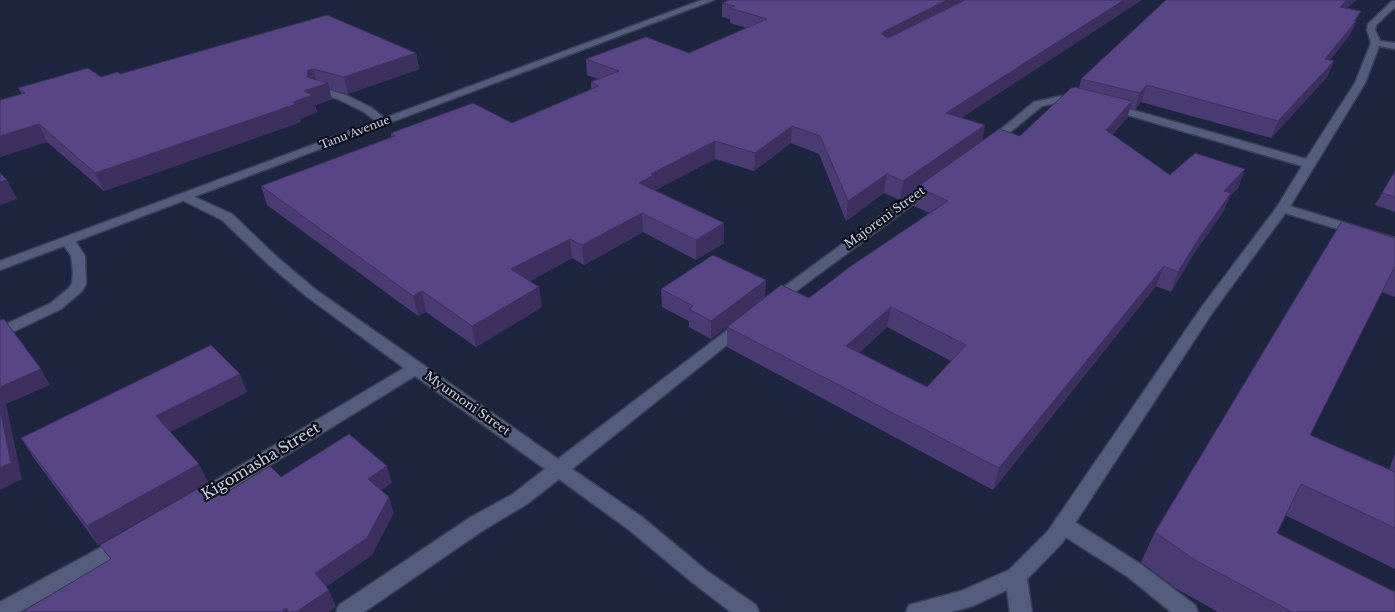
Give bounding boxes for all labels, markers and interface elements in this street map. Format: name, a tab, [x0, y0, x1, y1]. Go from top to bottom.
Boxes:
street label: Tanu Avenue	[318, 114, 392, 152]
street label: Majoreni Street	[842, 184, 928, 252]
street label: Myumoni Street	[421, 369, 513, 439]
street label: Kigomasha Street	[199, 420, 323, 504]

